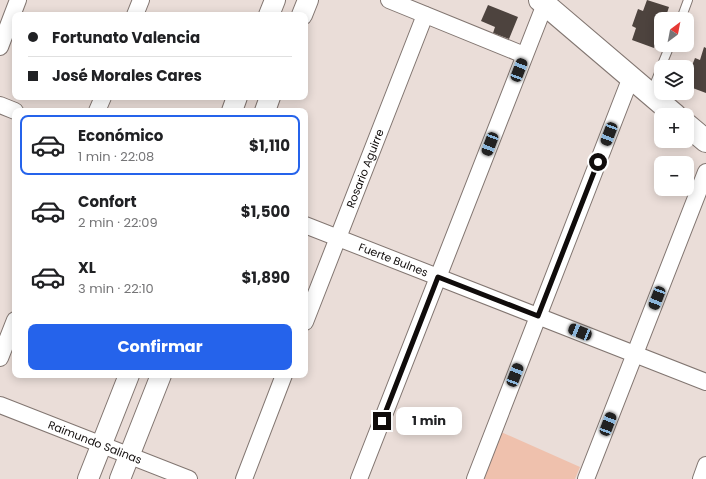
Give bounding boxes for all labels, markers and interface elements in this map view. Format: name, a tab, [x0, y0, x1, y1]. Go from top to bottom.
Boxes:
north arrow	[654, 12, 694, 52]
map controls	[654, 12, 694, 196]
text: Fortunato Valencia	[52, 27, 200, 48]
car	[509, 57, 529, 83]
button: layers	[654, 60, 694, 100]
text: José Morales Cares	[52, 65, 202, 86]
button: +	[654, 108, 694, 148]
car	[599, 121, 619, 147]
text: Económico	[78, 125, 163, 146]
street label: Rosario Aguirre	[342, 126, 388, 210]
icon: car	[30, 127, 66, 163]
car	[480, 131, 500, 157]
text: $1,110	[249, 135, 290, 156]
text: 1 min · 22:08	[78, 147, 154, 166]
route start	[589, 153, 607, 171]
button: −	[654, 156, 694, 196]
text: Confort	[78, 191, 137, 212]
icon: car	[30, 193, 66, 229]
text: $1,500	[241, 201, 290, 222]
text: 2 min · 22:09	[78, 213, 158, 232]
street label: Fuerte Bulnes	[356, 239, 431, 281]
text: XL	[78, 257, 96, 278]
icon: car	[30, 259, 66, 295]
text: $1,890	[241, 267, 290, 288]
text: 3 min · 22:10	[78, 279, 154, 298]
car	[647, 285, 667, 311]
car	[567, 322, 593, 342]
button: Confirmar	[28, 324, 292, 370]
car	[505, 362, 525, 388]
callout: 1 min	[396, 407, 462, 435]
text: 1 min	[412, 411, 446, 430]
car	[598, 411, 618, 437]
route end	[373, 412, 391, 430]
street label: Raimundo Salinas	[46, 417, 144, 468]

